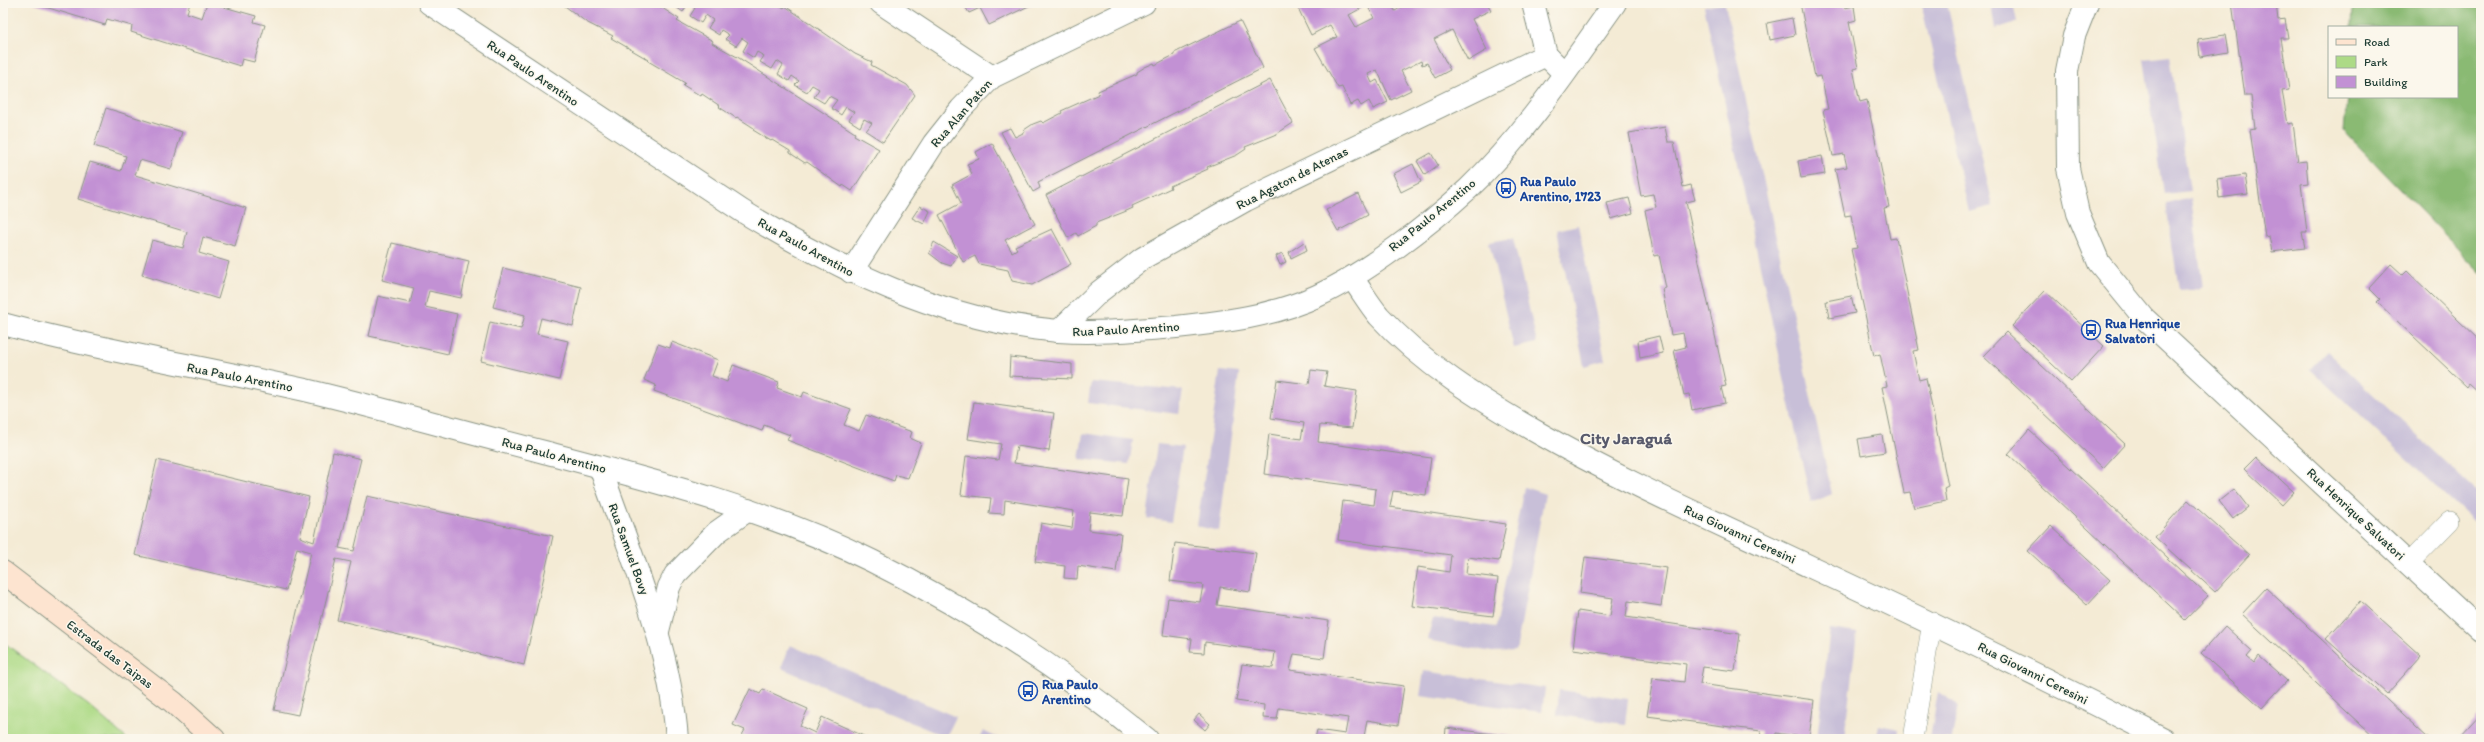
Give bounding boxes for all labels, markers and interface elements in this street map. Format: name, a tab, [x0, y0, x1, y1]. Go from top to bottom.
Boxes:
legend	[2328, 26, 2458, 98]
text: Road	[2364, 35, 2390, 49]
street label: Rua Paulo Arentino	[484, 37, 582, 110]
text: Park	[2364, 55, 2388, 69]
street label: Rua Alan Paton	[927, 75, 995, 150]
text: Building	[2364, 75, 2408, 89]
street label: Rua Agaton de Atenas	[1234, 143, 1351, 213]
place label: Rua Paulo Arentino, 1723	[1519, 174, 1601, 204]
street label: Rua Paulo Arentino	[1385, 175, 1479, 255]
bus stop icon: Rua Paulo Arentino, 1723	[1495, 177, 1517, 199]
street label: Rua Paulo Arentino	[755, 214, 857, 280]
place label: Rua Henrique Salvatori	[2105, 316, 2180, 346]
street label: Rua Paulo Arentino	[1072, 319, 1180, 339]
bus stop icon: Rua Henrique Salvatori	[2080, 319, 2102, 341]
street label: Rua Paulo Arentino	[186, 359, 295, 395]
district label: City Jaraguá	[1580, 428, 1672, 449]
street label: Rua Paulo Arentino	[500, 434, 608, 476]
street label: Rua Henrique Salvatori	[2304, 465, 2408, 563]
street label: Rua Samuel Bovy	[605, 501, 653, 597]
street label: Rua Giovanni Ceresini	[1682, 501, 1798, 567]
street label: Estrada das Taipas	[64, 617, 156, 691]
street label: Rua Giovanni Ceresini	[1975, 639, 2091, 707]
place label: Rua Paulo Arentino	[1041, 677, 1098, 707]
bus stop icon: Rua Paulo Arentino	[1017, 680, 1039, 702]

